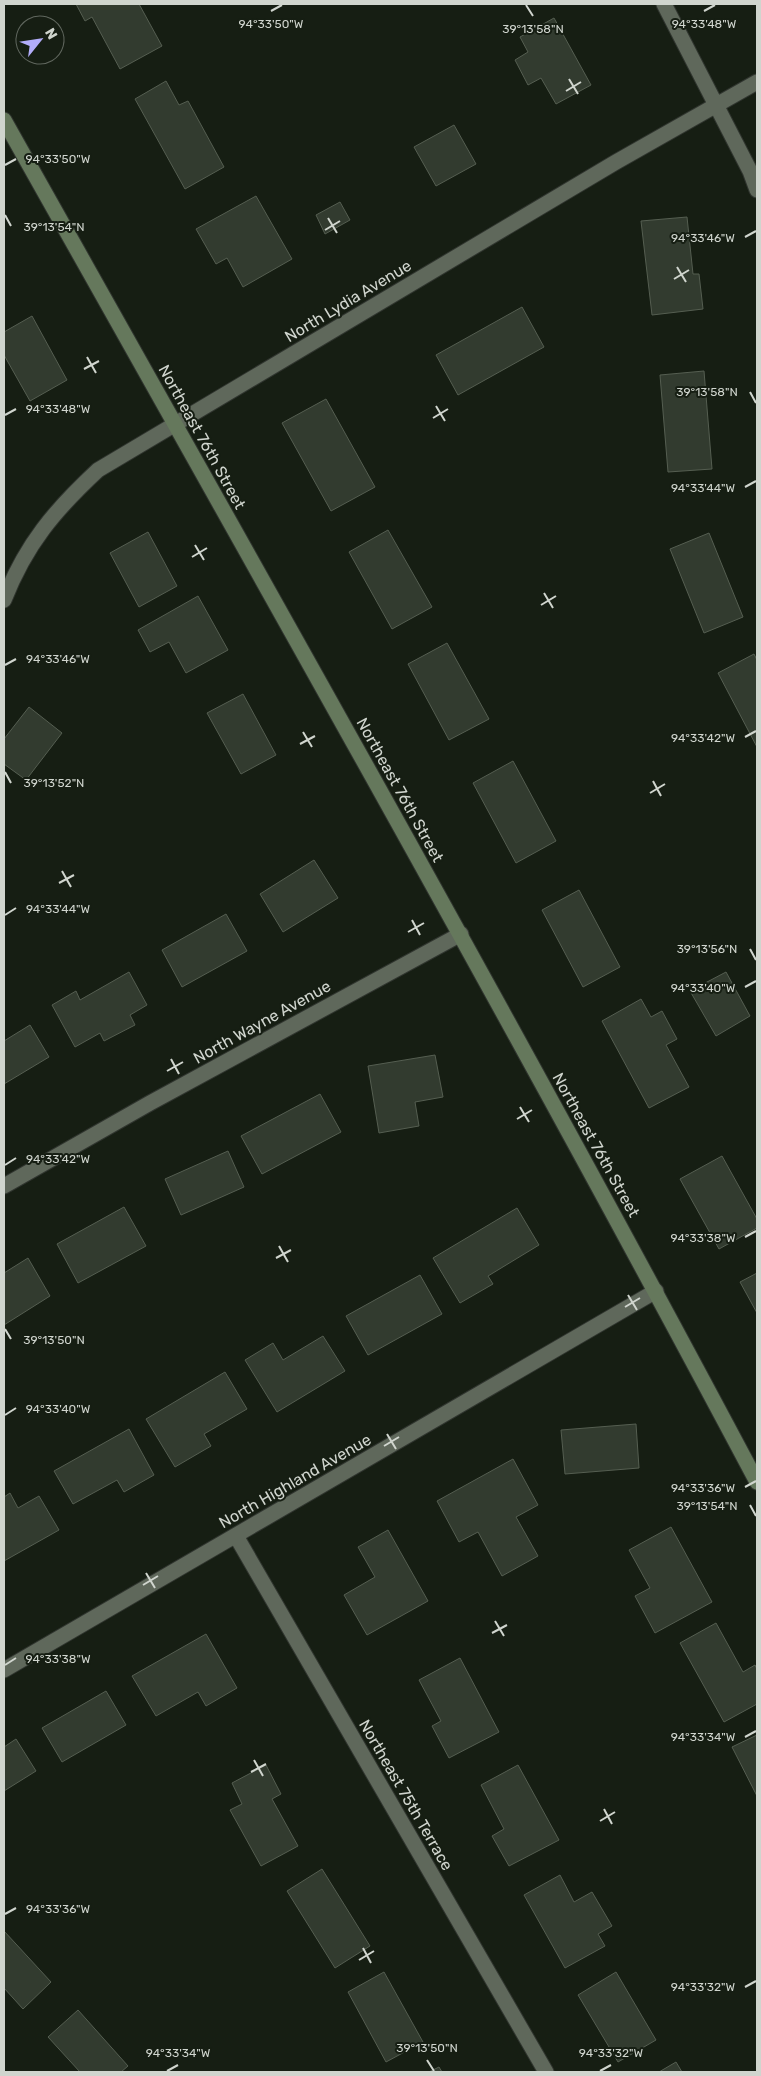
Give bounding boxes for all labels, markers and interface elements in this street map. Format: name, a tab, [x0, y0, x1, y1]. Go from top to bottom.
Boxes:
north arrow	[15, 15, 65, 65]
text: 94°33'50"W	[239, 17, 304, 31]
text: 94°33'48"W	[672, 17, 737, 31]
text: 39°13'58"N	[502, 22, 564, 36]
text: N	[41, 25, 61, 42]
text: 94°33'50"W	[26, 152, 91, 166]
text: 39°13'54"N	[23, 220, 85, 234]
text: 94°33'46"W	[671, 231, 735, 245]
street label: North Lydia Avenue	[281, 256, 415, 346]
street label: Northeast 76th Street	[154, 362, 250, 512]
text: 39°13'58"N	[676, 385, 738, 399]
text: 94°33'48"W	[26, 402, 91, 416]
text: 94°33'44"W	[671, 481, 735, 495]
text: 94°33'46"W	[26, 652, 90, 666]
street label: Northeast 76th Street	[352, 715, 448, 865]
text: 94°33'42"W	[671, 731, 735, 745]
text: 39°13'52"N	[24, 776, 84, 790]
text: 94°33'44"W	[26, 902, 90, 916]
text: 39°13'56"N	[677, 942, 737, 956]
street label: North Wayne Avenue	[190, 976, 334, 1068]
text: 94°33'40"W	[671, 981, 736, 995]
street label: Northeast 76th Street	[548, 1070, 644, 1220]
text: 94°33'42"W	[26, 1152, 90, 1166]
text: 94°33'38"W	[670, 1231, 736, 1245]
text: 39°13'50"N	[23, 1333, 85, 1347]
text: 94°33'40"W	[26, 1402, 91, 1416]
street label: North Highland Avenue	[216, 1430, 374, 1532]
text: 94°33'36"W	[671, 1481, 735, 1495]
text: 39°13'54"N	[676, 1499, 738, 1513]
text: 94°33'38"W	[25, 1652, 91, 1666]
street label: Northeast 75th Terrace	[355, 1716, 457, 1874]
text: 94°33'34"W	[671, 1730, 736, 1744]
text: 94°33'36"W	[26, 1902, 90, 1916]
text: 94°33'32"W	[671, 1980, 736, 1994]
text: 39°13'50"N	[396, 2041, 458, 2055]
text: 94°33'34"W	[146, 2046, 211, 2060]
text: 94°33'32"W	[579, 2046, 644, 2060]

